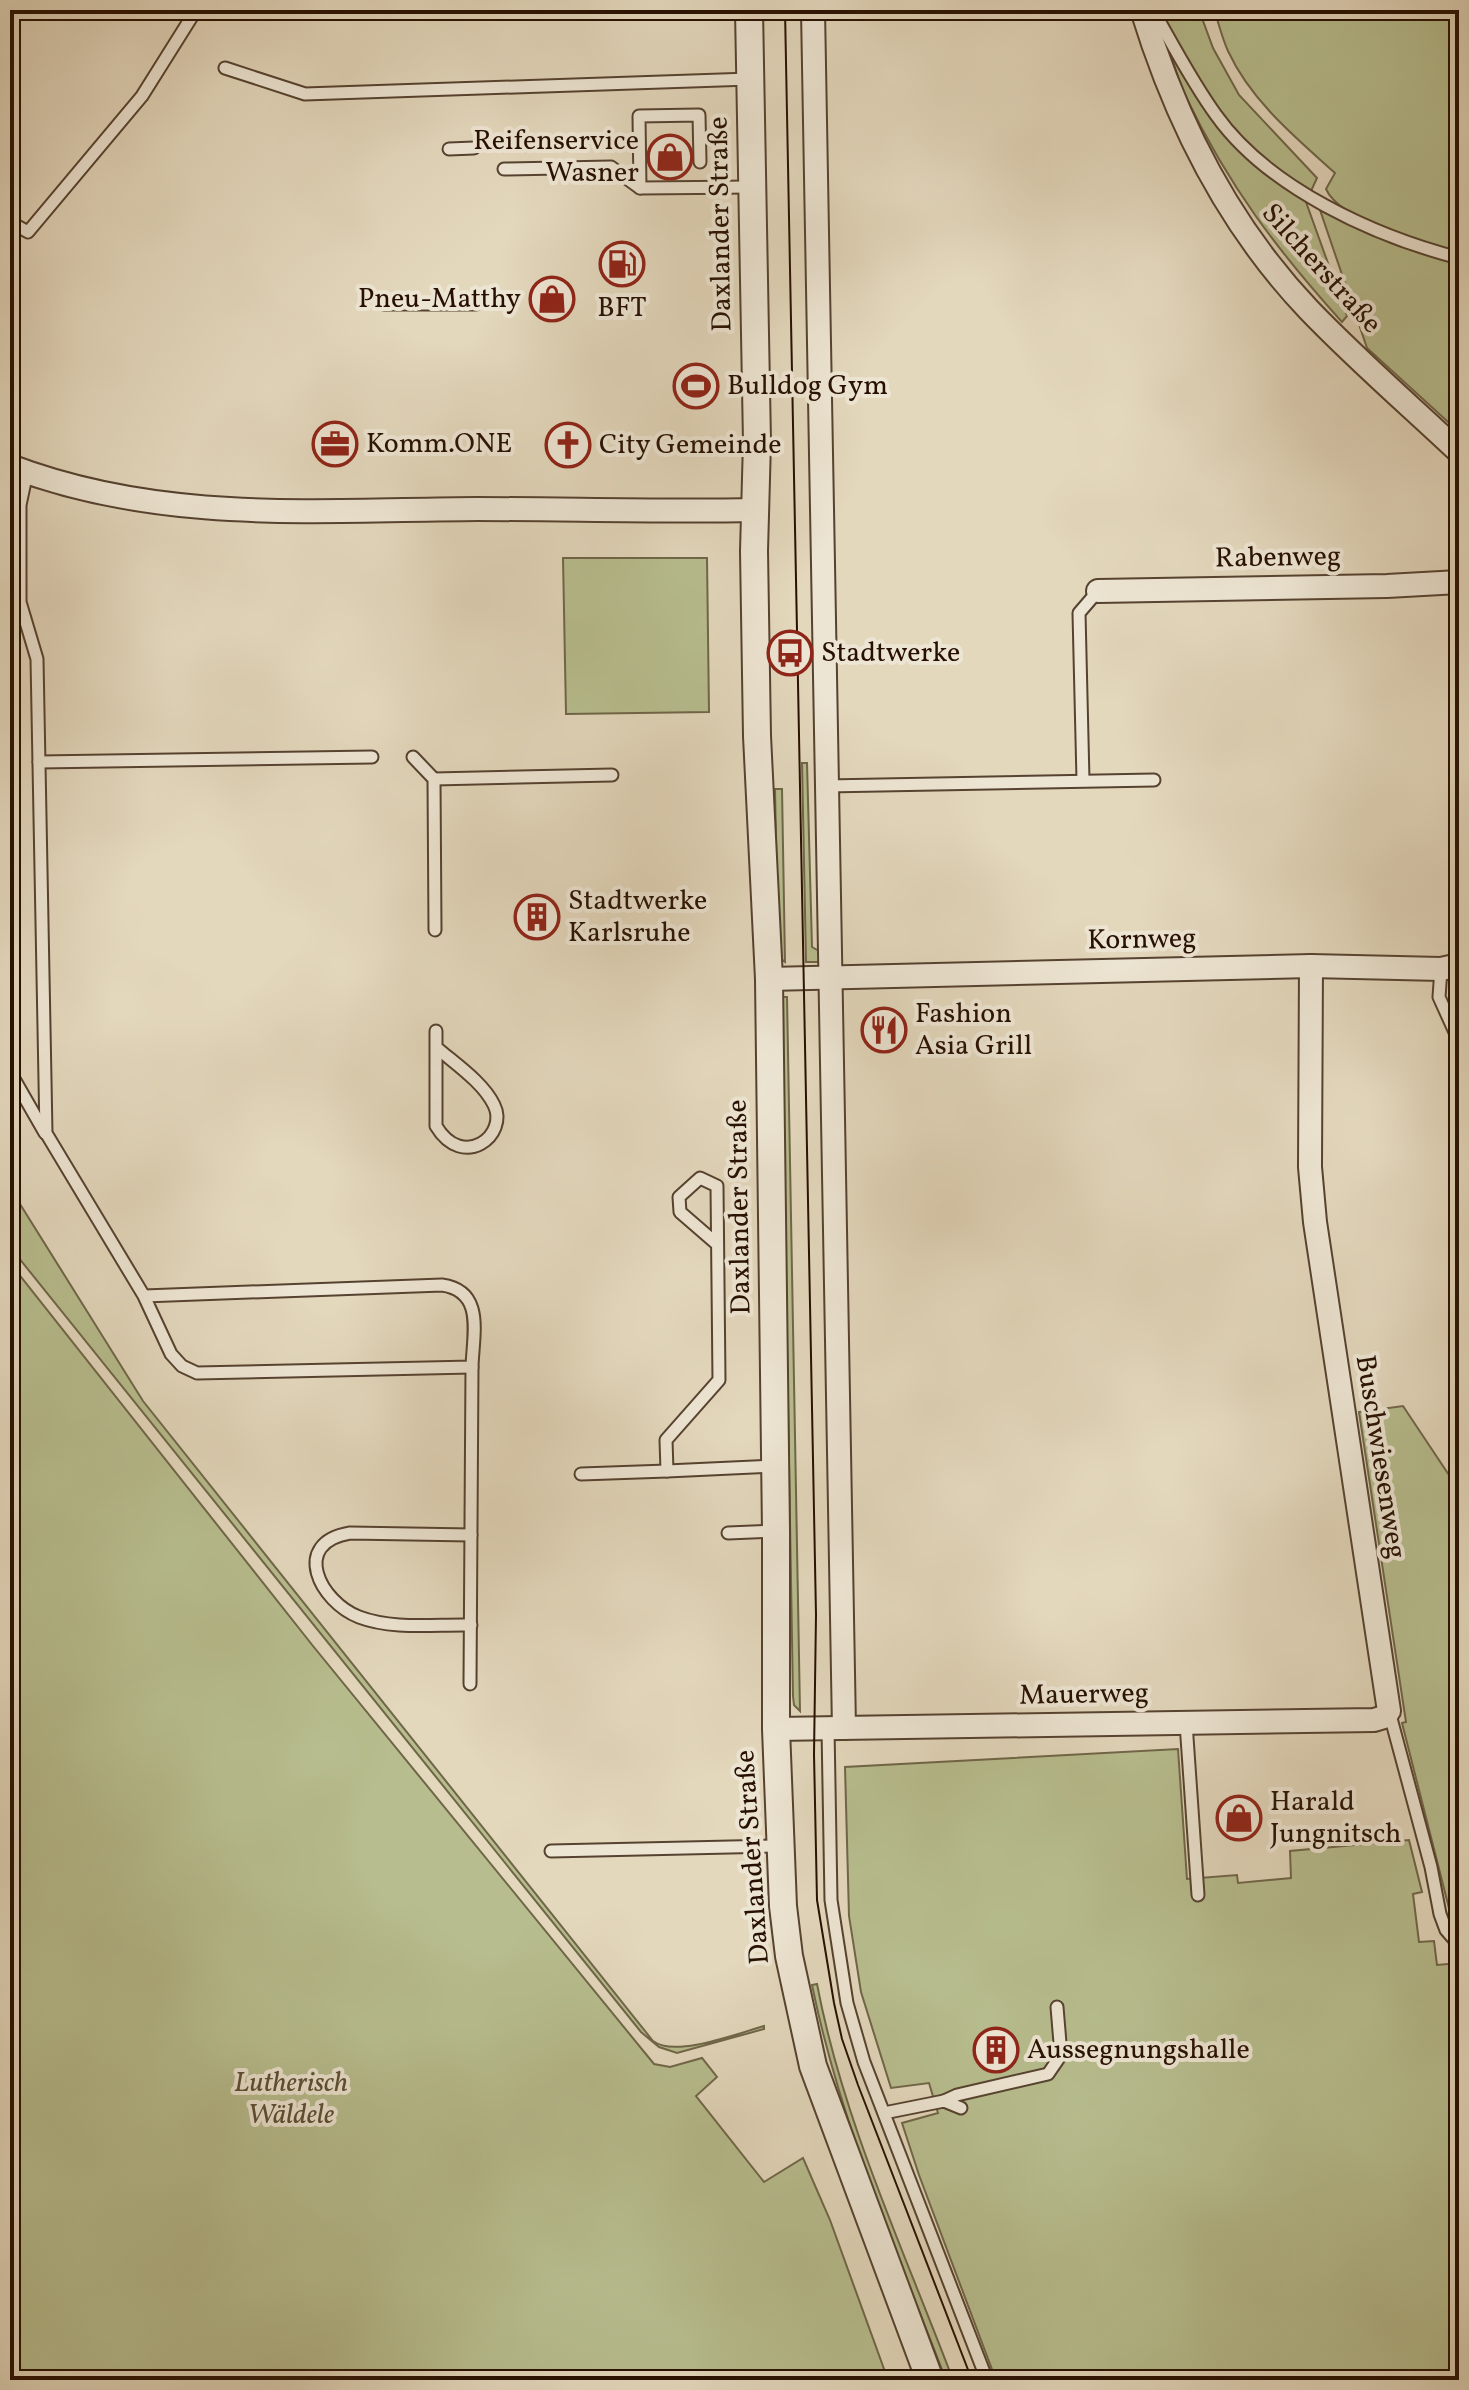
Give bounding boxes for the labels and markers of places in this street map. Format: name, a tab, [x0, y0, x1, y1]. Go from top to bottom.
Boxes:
place label: Reifenservice Wasner	[473, 122, 639, 193]
shop icon: Reifenservice Wasner	[646, 133, 694, 181]
fuel station icon: BFT	[598, 240, 646, 288]
shop icon: Pneu-Matthy	[528, 275, 576, 323]
place label: Pneu-Matthy	[358, 280, 521, 319]
place label: BFT	[597, 289, 647, 328]
sports icon: Bulldog Gym	[672, 362, 720, 410]
place label: Bulldog Gym	[727, 367, 888, 406]
office icon: Komm.ONE	[311, 420, 359, 468]
church icon: City Gemeinde	[544, 421, 592, 469]
place label: Komm.ONE	[366, 425, 512, 464]
place label: City Gemeinde	[599, 426, 781, 465]
bus stop icon: Stadtwerke	[766, 629, 814, 677]
place label: Stadtwerke	[821, 634, 960, 673]
place label: Stadtwerke Karlsruhe	[568, 882, 707, 953]
building icon: Stadtwerke Karlsruhe	[513, 893, 561, 941]
place label: Fashion Asia Grill	[915, 995, 1032, 1066]
restaurant icon: Fashion Asia Grill	[860, 1006, 908, 1054]
place label: Harald Jungnitsch	[1270, 1783, 1402, 1854]
shop icon: Harald Jungnitsch	[1215, 1794, 1263, 1842]
building icon: Aussegnungshalle	[972, 2026, 1020, 2074]
place label: Aussegnungshalle	[1027, 2031, 1250, 2070]

